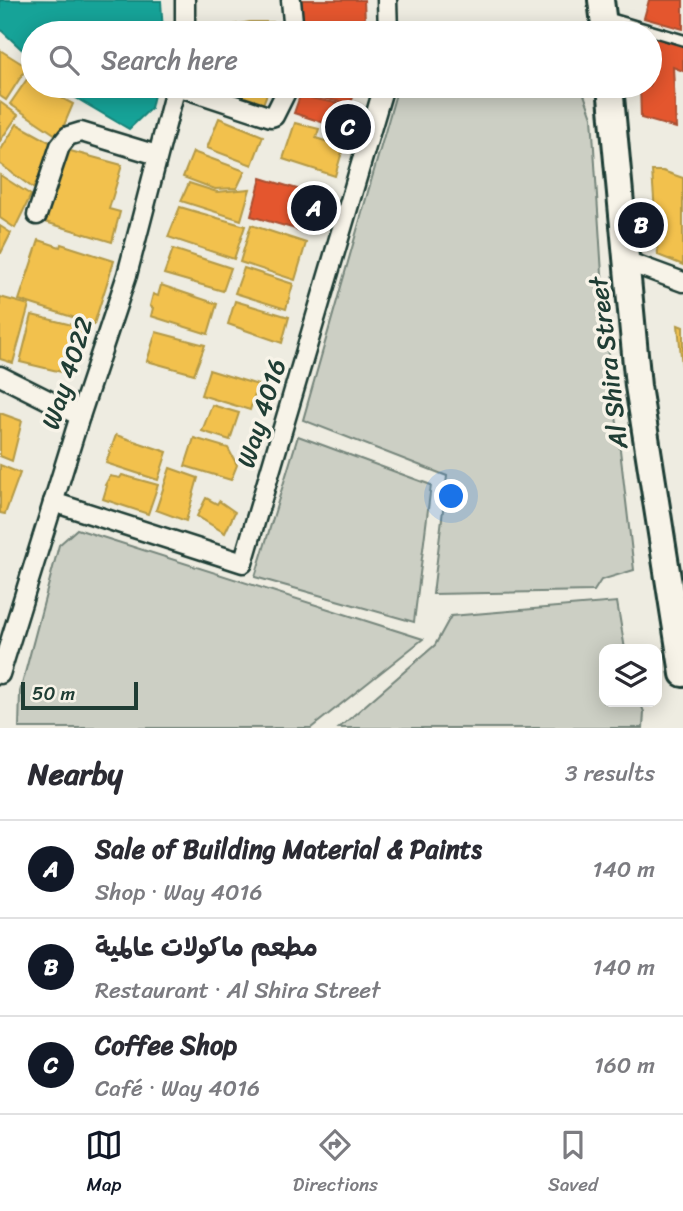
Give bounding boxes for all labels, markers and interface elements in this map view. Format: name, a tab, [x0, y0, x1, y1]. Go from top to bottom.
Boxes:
search box	[21, 21, 662, 98]
text: Search here	[101, 37, 238, 83]
icon: search	[45, 41, 83, 79]
pin: C	[325, 101, 371, 153]
pin: A	[291, 182, 337, 234]
pin: B	[618, 199, 664, 251]
street label: Al Shira Street	[574, 273, 642, 453]
street label: Way 4022	[27, 311, 107, 435]
street label: Way 4016	[223, 353, 299, 473]
your location	[434, 479, 468, 513]
map controls	[599, 644, 662, 707]
button: layers	[599, 644, 662, 707]
text: 50 m	[32, 677, 75, 710]
scale bar	[21, 679, 138, 711]
text: Nearby	[28, 747, 123, 801]
text: 3 results	[565, 753, 655, 794]
text: Sale of Building Material & Paints	[95, 826, 482, 872]
text: A	[43, 849, 59, 890]
text: 140 m	[593, 849, 655, 890]
text: Shop · Way 4016	[95, 872, 263, 913]
text: مطعم ماكولات عالمية	[95, 924, 318, 970]
text: B	[44, 947, 58, 988]
text: 140 m	[593, 947, 655, 988]
text: Restaurant · Al Shira Street	[95, 970, 380, 1011]
text: Coffee Shop	[95, 1022, 237, 1068]
text: C	[44, 1045, 58, 1086]
text: 160 m	[594, 1045, 655, 1086]
text: Café · Way 4016	[95, 1068, 260, 1109]
tab: Map	[85, 1126, 123, 1201]
tab: Directions	[293, 1126, 378, 1201]
tab: Saved	[548, 1126, 598, 1201]

